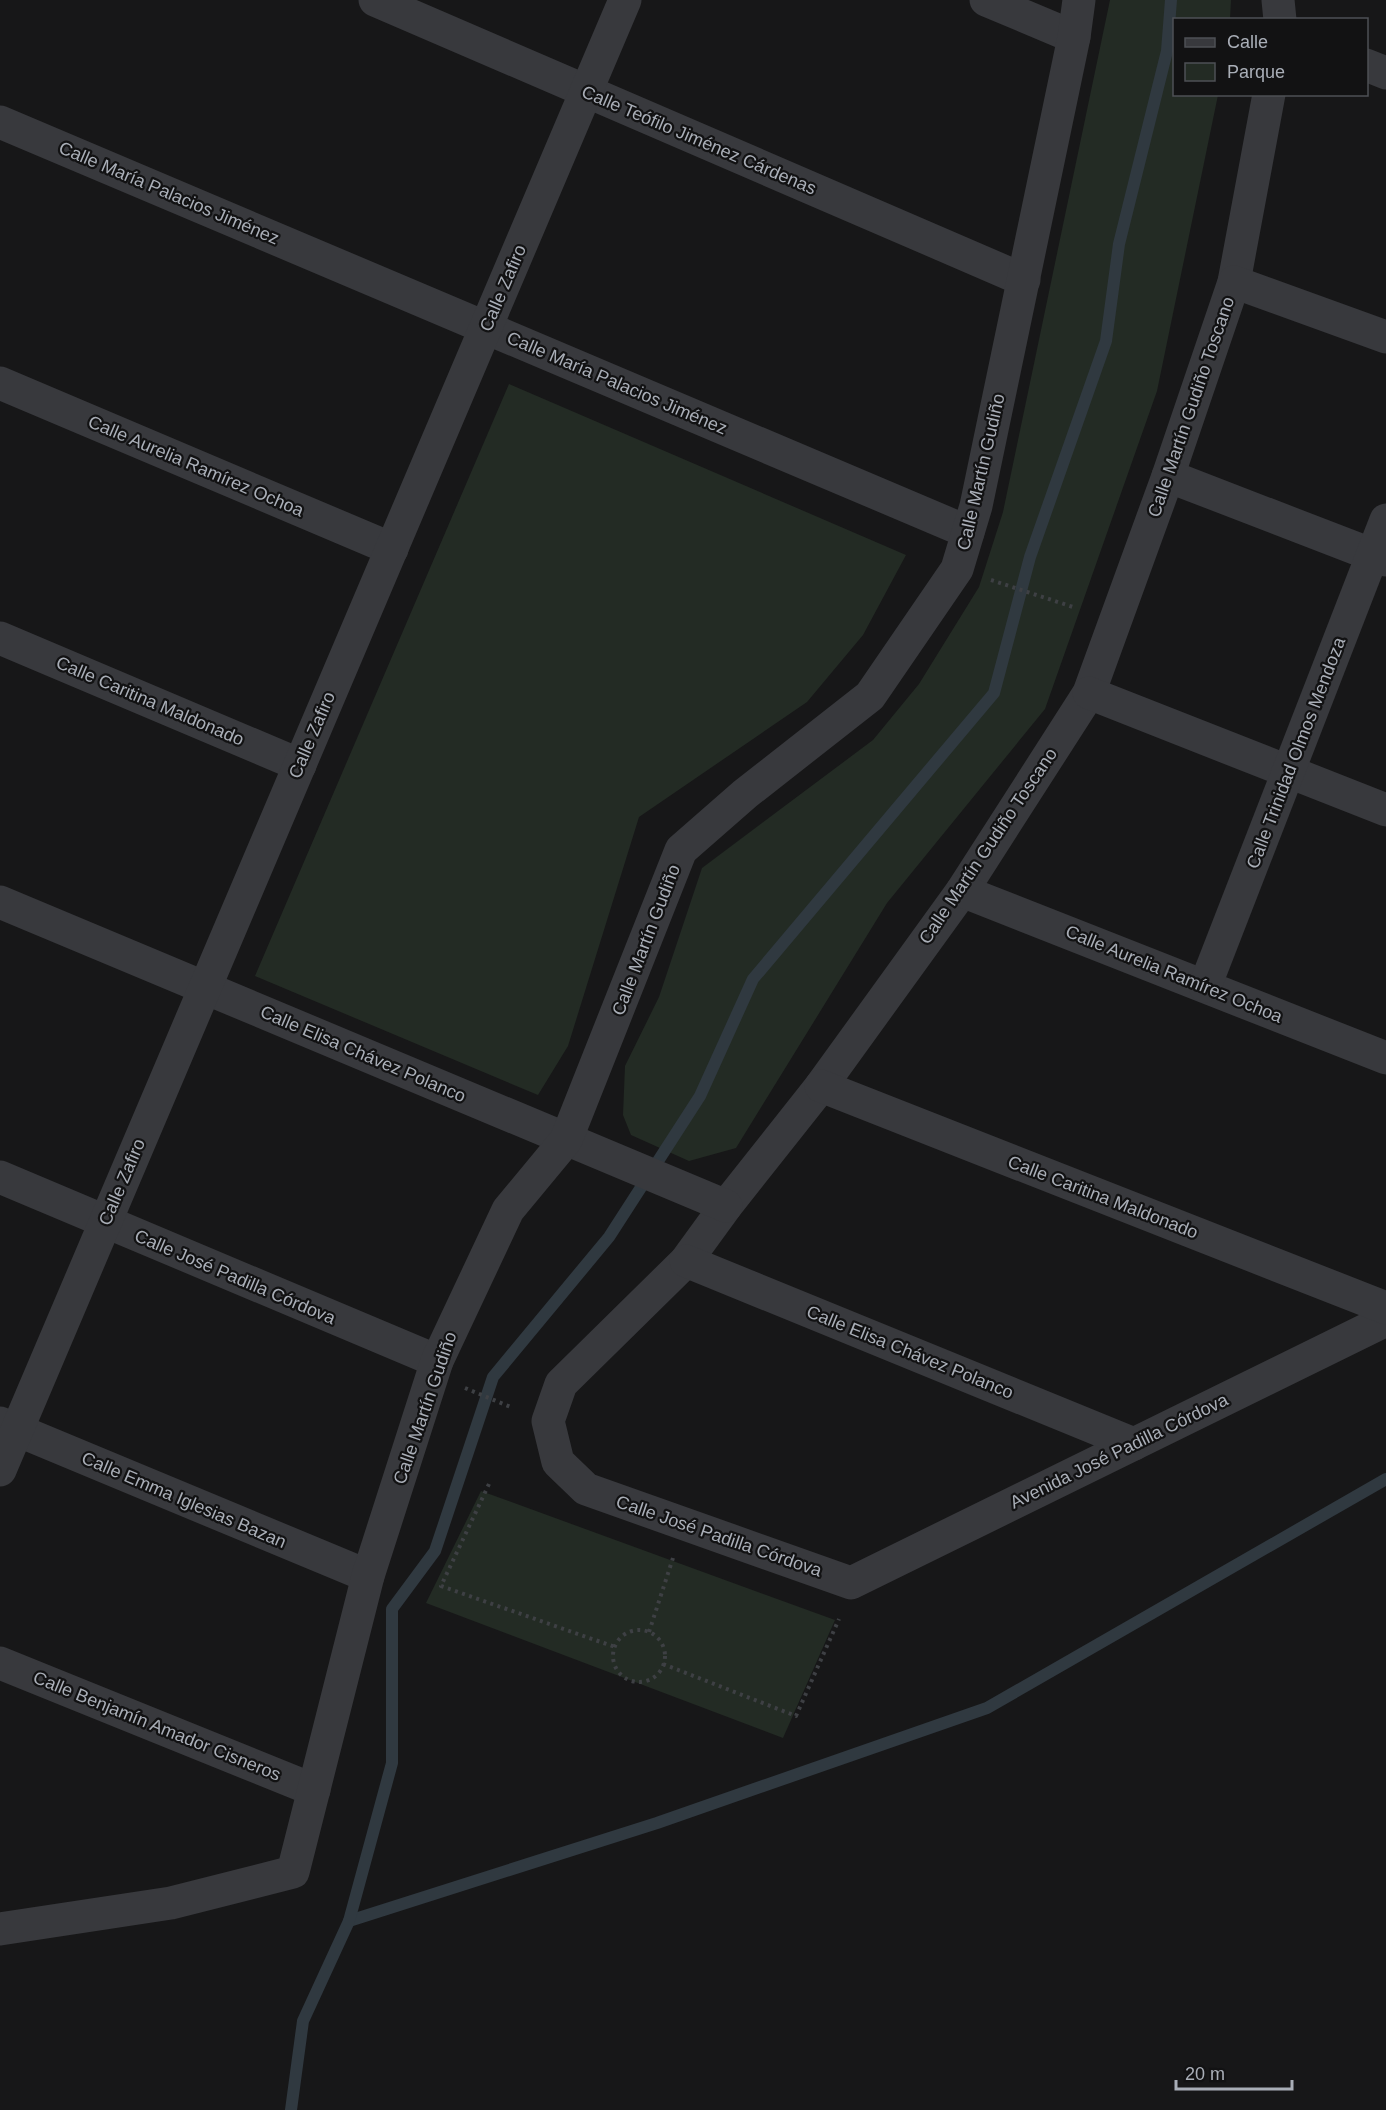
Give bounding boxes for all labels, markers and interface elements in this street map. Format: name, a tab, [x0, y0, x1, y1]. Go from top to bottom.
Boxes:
legend	[1173, 18, 1368, 96]
text: Calle	[1227, 32, 1268, 52]
text: Parque	[1227, 62, 1285, 82]
street label: Calle Teófilo Jiménez Cárdenas	[579, 81, 819, 199]
street label: Calle María Palacios Jiménez	[56, 137, 282, 249]
street label: Calle Zafiro	[476, 242, 530, 334]
street label: Calle Martín Gudiño Toscano	[1144, 294, 1238, 520]
street label: Calle María Palacios Jiménez	[504, 327, 730, 439]
street label: Calle Martín Gudiño	[953, 392, 1009, 552]
street label: Calle Aurelia Ramírez Ochoa	[85, 411, 308, 521]
street label: Calle Trinidad Olmos Mendoza	[1243, 634, 1350, 871]
street label: Calle Caritina Maldonado	[53, 652, 247, 750]
street label: Calle Zafiro	[285, 689, 339, 781]
street label: Calle Martín Gudiño Toscano	[915, 744, 1061, 948]
street label: Calle Martín Gudiño	[608, 862, 684, 1018]
street label: Calle Aurelia Ramírez Ochoa	[1063, 921, 1286, 1027]
street label: Calle Elisa Chávez Polanco	[257, 1002, 469, 1106]
street label: Calle Zafiro	[95, 1136, 149, 1228]
street label: Calle Caritina Maldonado	[1005, 1151, 1201, 1243]
street label: Calle José Padilla Córdova	[132, 1226, 339, 1329]
street label: Calle Elisa Chávez Polanco	[804, 1301, 1016, 1403]
street label: Calle Martín Gudiño	[389, 1329, 461, 1487]
street label: Avenida José Padilla Córdova	[1007, 1389, 1232, 1513]
street label: Calle Emma Iglesias Bazan	[79, 1448, 289, 1552]
street label: Calle José Padilla Córdova	[614, 1491, 825, 1581]
street label: Calle Benjamín Amador Cisneros	[30, 1667, 284, 1785]
scale bar	[1176, 2053, 1292, 2091]
text: 20 m	[1185, 2064, 1225, 2084]

